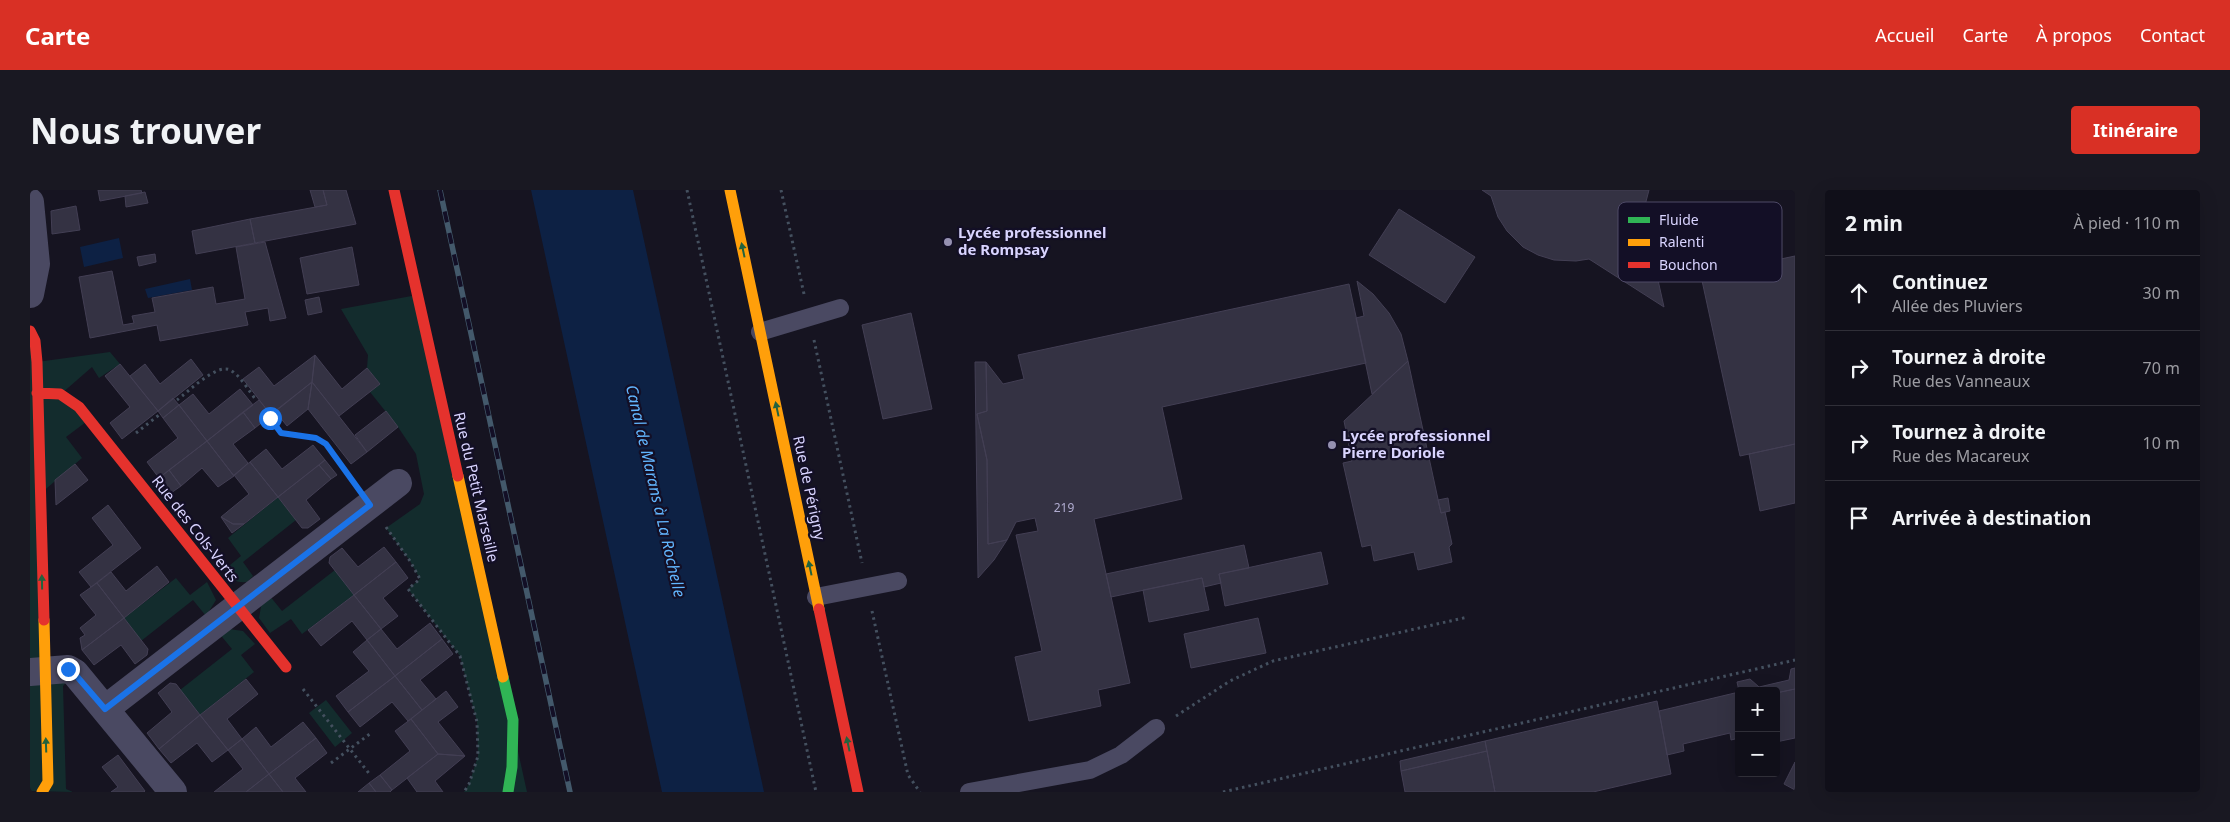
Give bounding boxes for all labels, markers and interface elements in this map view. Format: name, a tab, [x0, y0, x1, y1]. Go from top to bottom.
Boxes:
text: Carte	[25, 19, 90, 52]
text: Accueil	[1875, 23, 1935, 47]
text: Carte	[1963, 23, 2008, 47]
text: À propos	[2036, 23, 2112, 47]
text: Contact	[2140, 23, 2205, 47]
button: Itinéraire	[2071, 106, 2200, 154]
text: Nous trouver	[30, 107, 261, 154]
legend	[1618, 202, 1782, 282]
text: 2 min	[1845, 209, 1903, 237]
text: Fluide	[1659, 210, 1699, 229]
text: À pied · 110 m	[2074, 212, 2180, 234]
place label: Lycée professionnel de Rompsay	[958, 222, 1106, 259]
text: Ralenti	[1659, 232, 1704, 251]
marker: Lycée professionnel de Rompsay	[942, 236, 954, 248]
one-way arrow	[739, 243, 747, 258]
text: Bouchon	[1659, 255, 1718, 274]
text: Continuez	[1892, 269, 1988, 295]
icon: ahead	[1845, 279, 1873, 307]
text: 30 m	[2143, 282, 2180, 304]
text: Allée des Pluviers	[1892, 295, 2023, 317]
text: Tournez à droite	[1892, 344, 2046, 370]
icon: right	[1845, 354, 1873, 382]
text: 70 m	[2143, 357, 2180, 379]
text: Rue des Vanneaux	[1892, 370, 2030, 392]
water label: Canal de Marans à La Rochelle	[621, 383, 691, 599]
one-way arrow	[772, 401, 780, 417]
route start	[259, 407, 282, 430]
street label: Rue du Petit Marseille	[450, 410, 504, 564]
text: Tournez à droite	[1892, 419, 2046, 445]
place label: Lycée professionnel Pierre Doriole	[1342, 425, 1490, 462]
icon: right	[1845, 429, 1873, 457]
text: 10 m	[2143, 432, 2180, 454]
street label: Rue de Périgny	[789, 434, 831, 542]
marker: Lycée professionnel Pierre Doriole	[1326, 439, 1338, 451]
text: Rue des Macareux	[1892, 445, 2030, 467]
street label: Rue des Cols-Verts	[148, 471, 244, 586]
house number: 219	[1054, 499, 1074, 516]
icon: arrive	[1845, 504, 1873, 532]
text: Arrivée à destination	[1892, 505, 2091, 531]
one-way arrow	[806, 561, 814, 576]
one-way arrow	[37, 574, 45, 590]
route end	[57, 658, 80, 681]
map controls	[1735, 687, 1780, 777]
button: +	[1735, 687, 1780, 732]
button: −	[1735, 732, 1780, 777]
one-way arrow	[42, 736, 50, 752]
one-way arrow	[843, 736, 851, 752]

